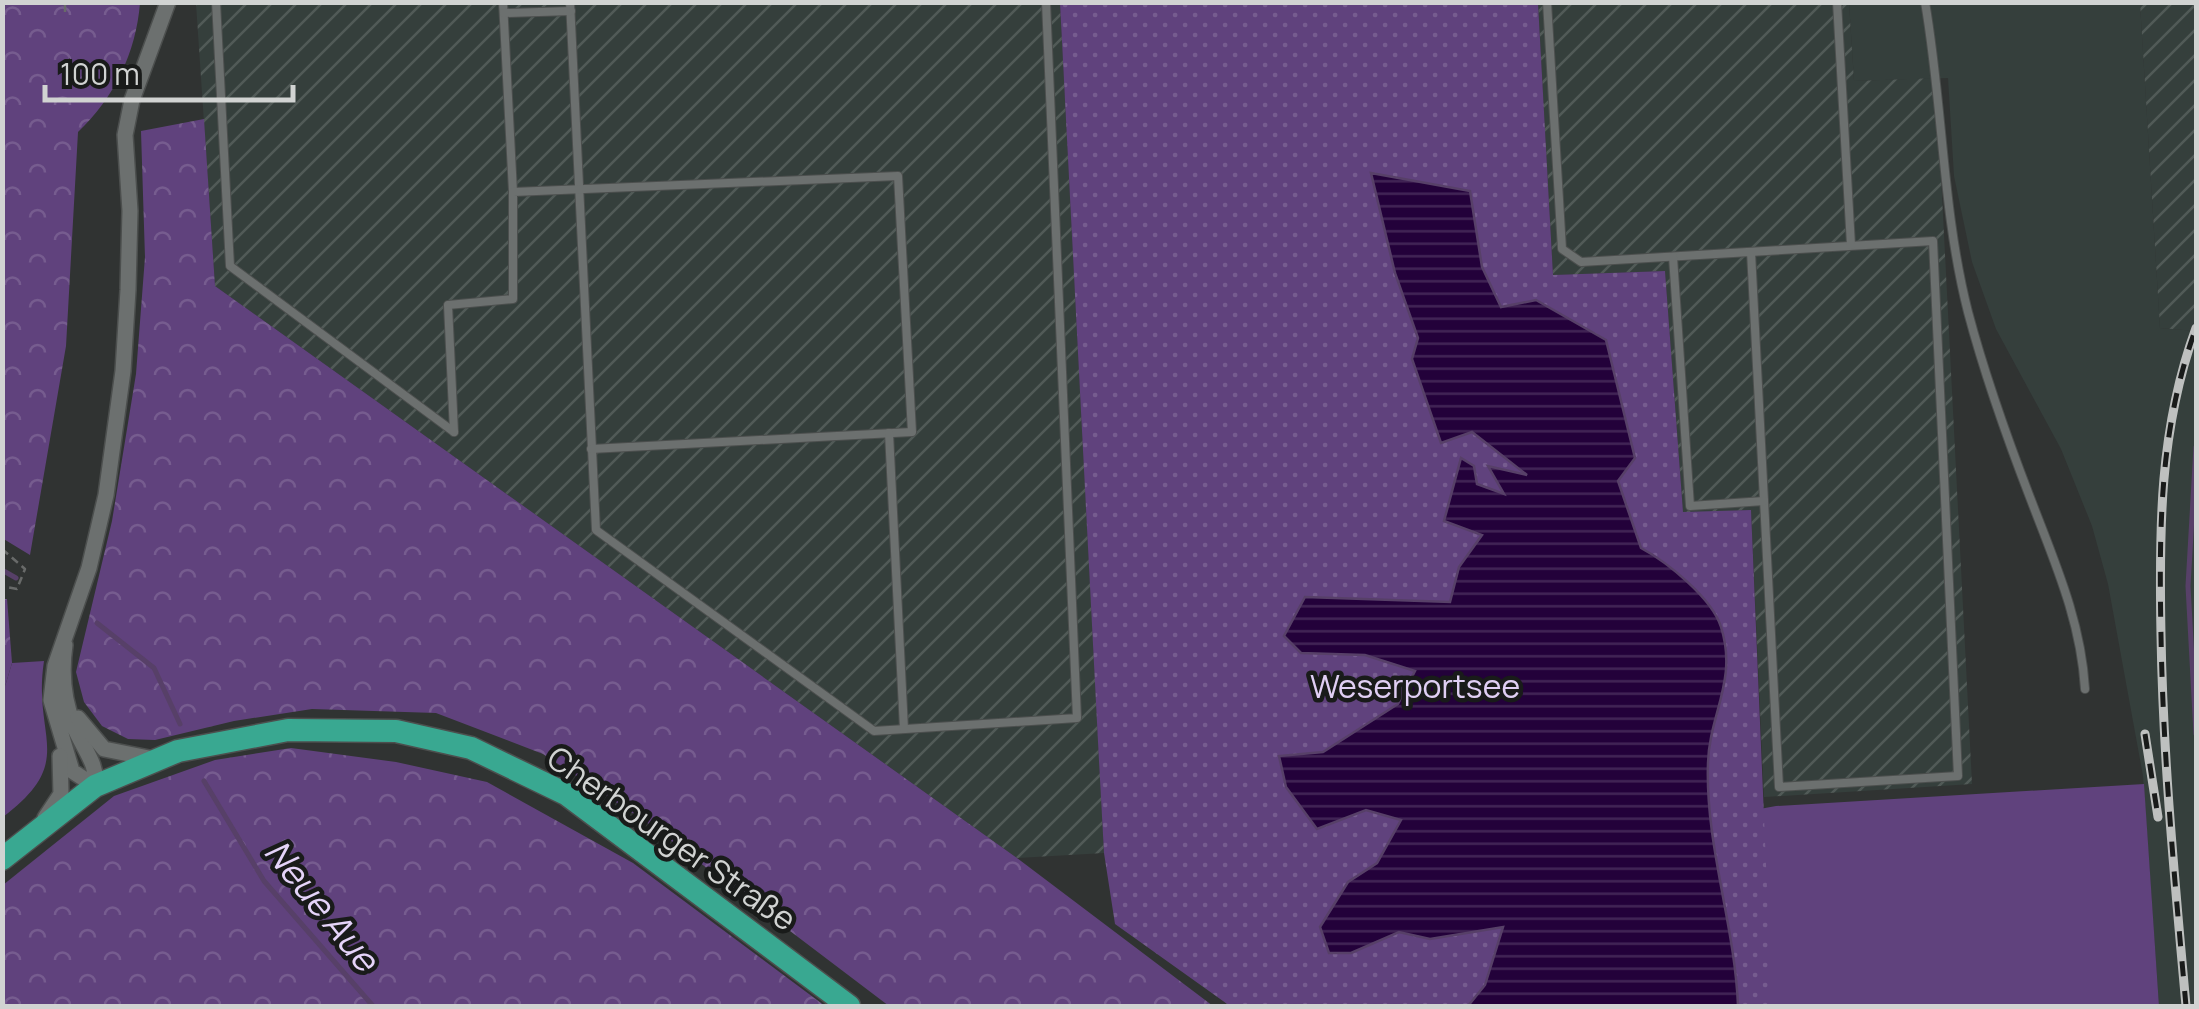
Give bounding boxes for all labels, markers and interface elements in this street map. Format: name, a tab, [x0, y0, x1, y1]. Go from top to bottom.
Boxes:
scale bar	[45, 40, 292, 102]
text: 100 m	[60, 53, 140, 94]
park label: Weserportsee	[1310, 664, 1520, 708]
street label: Cherbourger Straße	[539, 735, 805, 941]
water label: Neue Aue	[254, 829, 391, 983]

